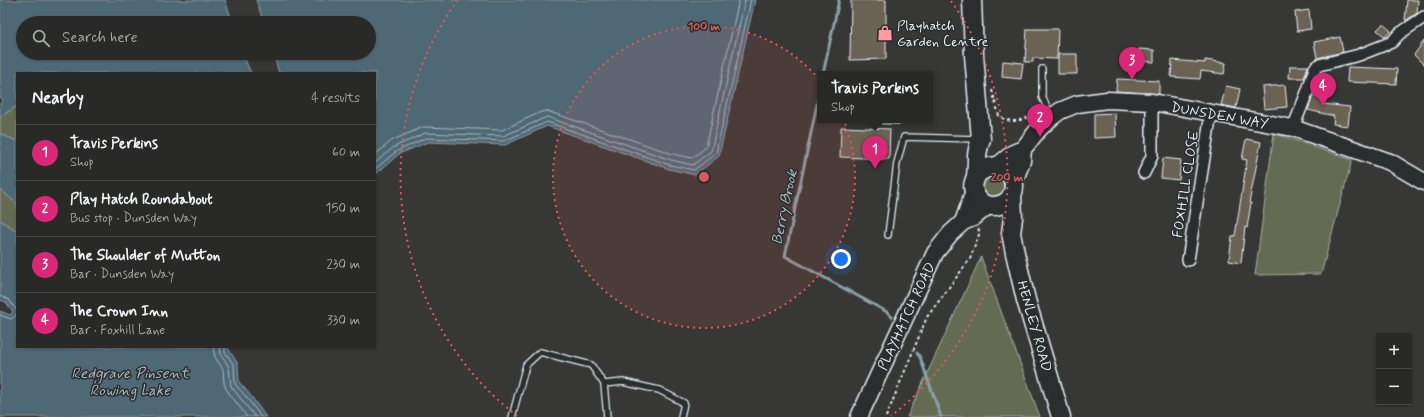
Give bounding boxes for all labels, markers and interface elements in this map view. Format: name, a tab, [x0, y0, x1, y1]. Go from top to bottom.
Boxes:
search box	[16, 16, 376, 60]
place label: Playhatch Garden Centre	[897, 17, 989, 51]
text: 100 m	[688, 19, 721, 35]
shop icon: Playhatch Garden Centre	[876, 24, 894, 42]
icon: search	[30, 27, 52, 49]
text: Search here	[62, 28, 138, 48]
pin: 3	[1119, 47, 1145, 80]
popup	[817, 71, 933, 123]
pin: 4	[1310, 73, 1336, 106]
text: Travis Perkins	[831, 79, 919, 99]
text: Nearby	[32, 87, 84, 109]
text: 4 results	[311, 90, 360, 107]
text: Shop	[831, 99, 855, 116]
street label: DUNSDEN WAY	[1170, 99, 1270, 133]
pin: 2	[1027, 104, 1053, 137]
street label: FOXHILL CLOSE	[1169, 129, 1203, 239]
text: Travis Perkins	[70, 134, 158, 154]
pin: 1	[862, 136, 888, 169]
text: 1	[42, 144, 48, 161]
text: 60 m	[332, 144, 360, 161]
text: Shop	[70, 154, 94, 171]
water label: Berry Brook	[767, 166, 803, 247]
centre of rings	[697, 170, 711, 184]
text: 200 m	[991, 170, 1024, 186]
text: Play Hatch Roundabout	[70, 190, 213, 210]
text: 2	[42, 200, 48, 217]
text: 150 m	[326, 200, 360, 217]
text: Bus stop · Dunsden Way	[70, 210, 197, 227]
text: The Shoulder of Mutton	[70, 246, 220, 266]
your location	[831, 249, 851, 269]
text: 3	[42, 256, 48, 273]
text: 230 m	[326, 256, 360, 273]
street label: PLAYHATCH ROAD	[874, 259, 940, 373]
text: Bar · Dunsden Way	[70, 266, 174, 283]
street label: HENLEY ROAD	[1012, 279, 1056, 374]
text: The Crown Inn	[70, 302, 168, 322]
text: 4	[41, 312, 49, 329]
text: 330 m	[327, 312, 360, 329]
text: Bar · Foxhill Lane	[70, 322, 165, 339]
map controls	[1376, 333, 1412, 405]
button: +	[1376, 333, 1412, 369]
water label: Redgrave Pinsent Rowing Lake	[71, 364, 190, 401]
button: −	[1376, 369, 1412, 405]

